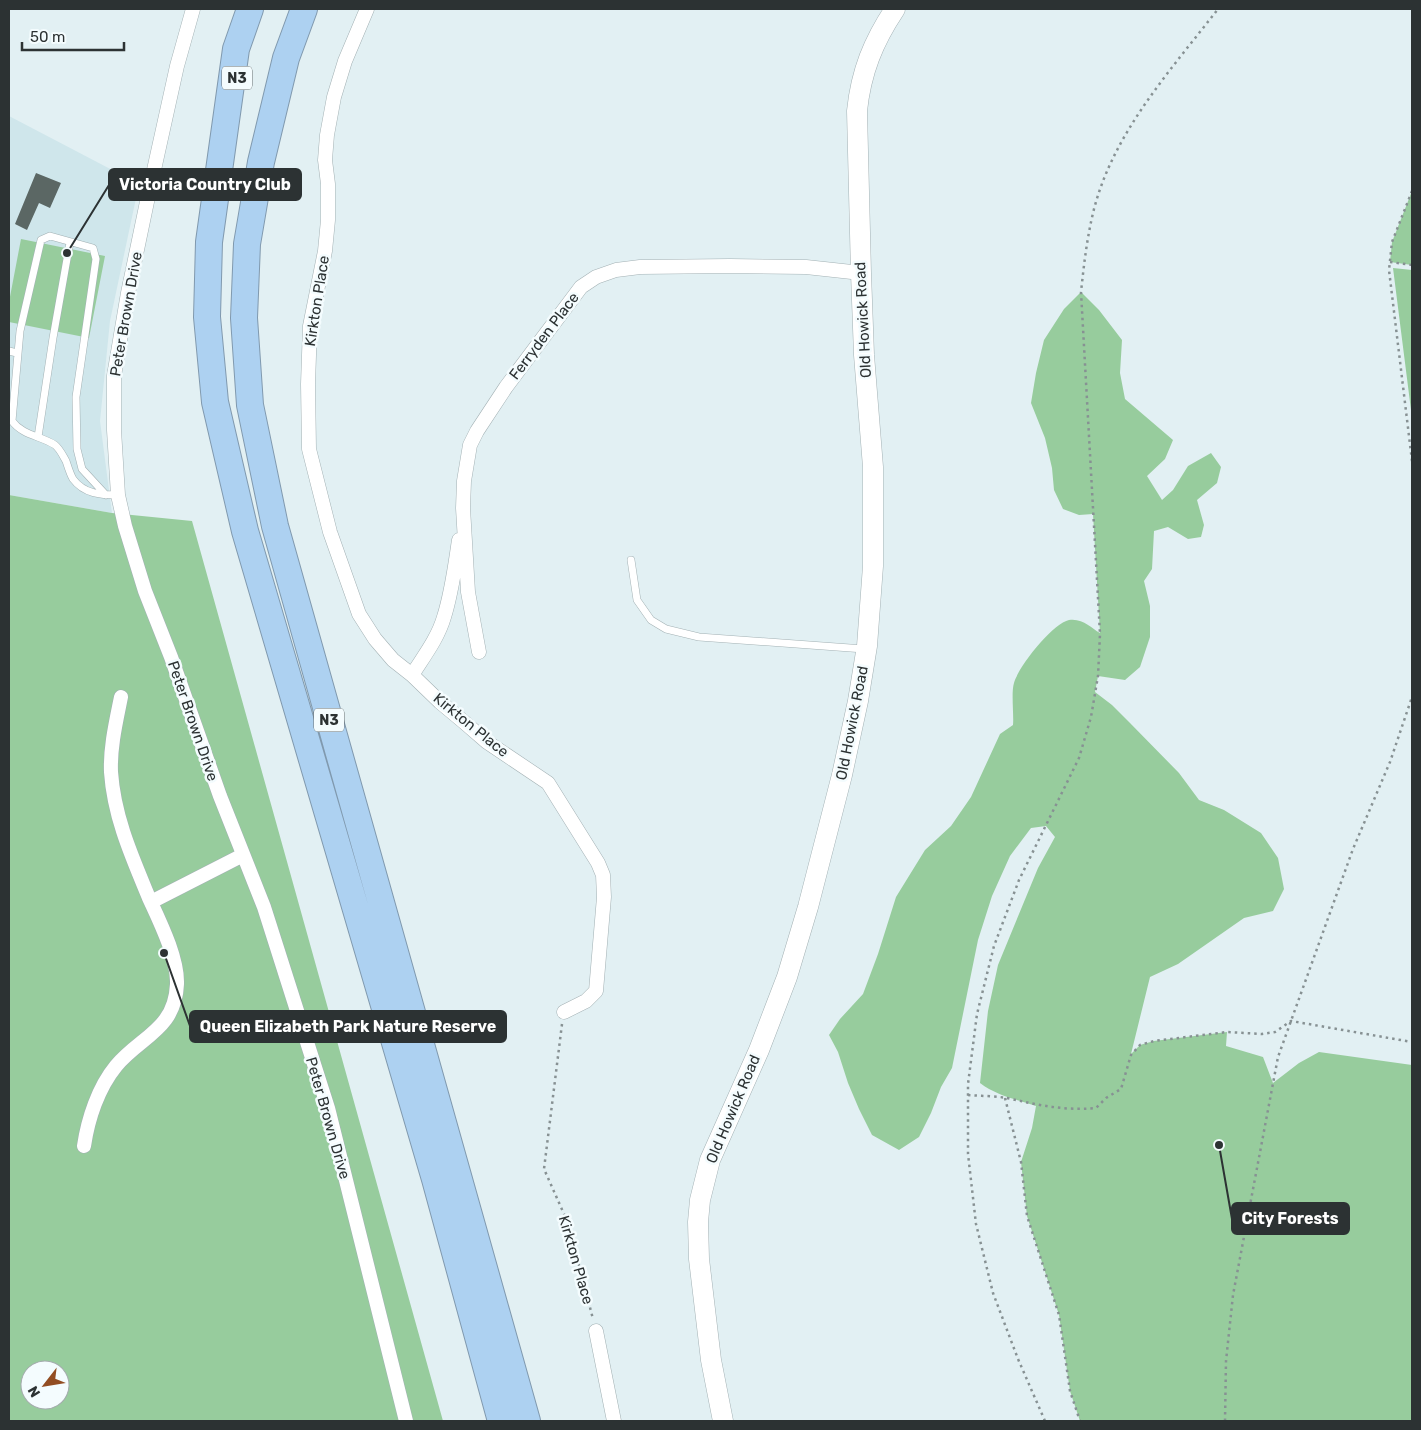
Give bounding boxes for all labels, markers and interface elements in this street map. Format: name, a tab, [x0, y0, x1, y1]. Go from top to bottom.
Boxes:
scale bar	[22, 20, 125, 52]
text: 50 m	[30, 28, 65, 46]
road number: N3	[222, 66, 252, 90]
callout: Victoria Country Club	[109, 169, 301, 200]
text: Victoria Country Club	[119, 175, 291, 194]
street label: Peter Brown Drive	[106, 250, 146, 378]
street label: Kirkton Place	[301, 254, 333, 348]
street label: Old Howick Road	[851, 261, 875, 379]
street label: Ferryden Place	[505, 289, 583, 383]
street label: Peter Brown Drive	[164, 658, 222, 784]
street label: Old Howick Road	[832, 664, 872, 782]
street label: Kirkton Place	[430, 689, 512, 761]
road number: N3	[314, 708, 344, 732]
callout: Queen Elizabeth Park Nature Reserve	[190, 1011, 506, 1042]
text: Queen Elizabeth Park Nature Reserve	[200, 1017, 496, 1036]
street label: Old Howick Road	[702, 1052, 764, 1166]
street label: Peter Brown Drive	[302, 1055, 354, 1181]
callout: City Forests	[1232, 1203, 1349, 1234]
text: City Forests	[1241, 1209, 1339, 1228]
street label: Kirkton Place	[555, 1214, 597, 1306]
north arrow	[20, 1360, 70, 1410]
text: N	[24, 1383, 44, 1400]

